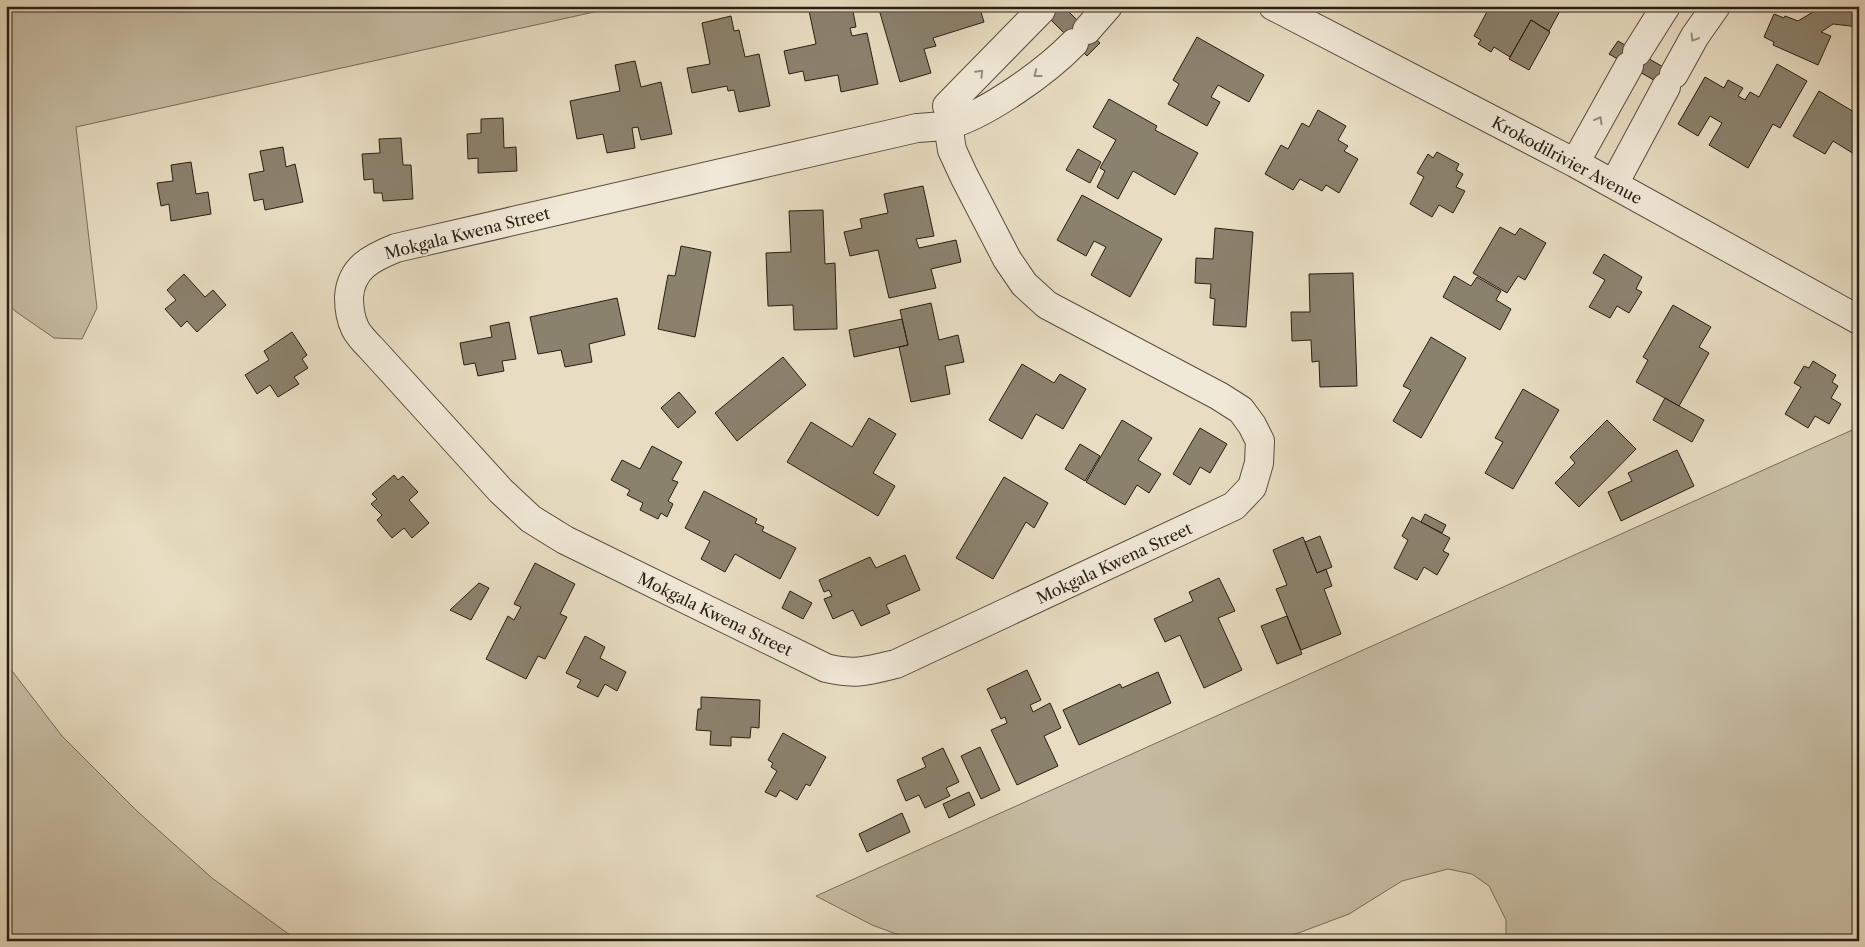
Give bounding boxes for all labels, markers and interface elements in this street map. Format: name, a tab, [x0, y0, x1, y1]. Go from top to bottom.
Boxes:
one-way arrow	[1691, 32, 1701, 41]
one-way arrow	[1033, 68, 1043, 77]
one-way arrow	[974, 70, 983, 79]
street label: Krokodilrivier Avenue	[1488, 112, 1646, 208]
one-way arrow	[1592, 117, 1602, 126]
street label: Mokgala Kwena Street	[382, 203, 552, 263]
street label: Mokgala Kwena Street	[1033, 518, 1195, 608]
street label: Mokgala Kwena Street	[634, 568, 796, 660]

